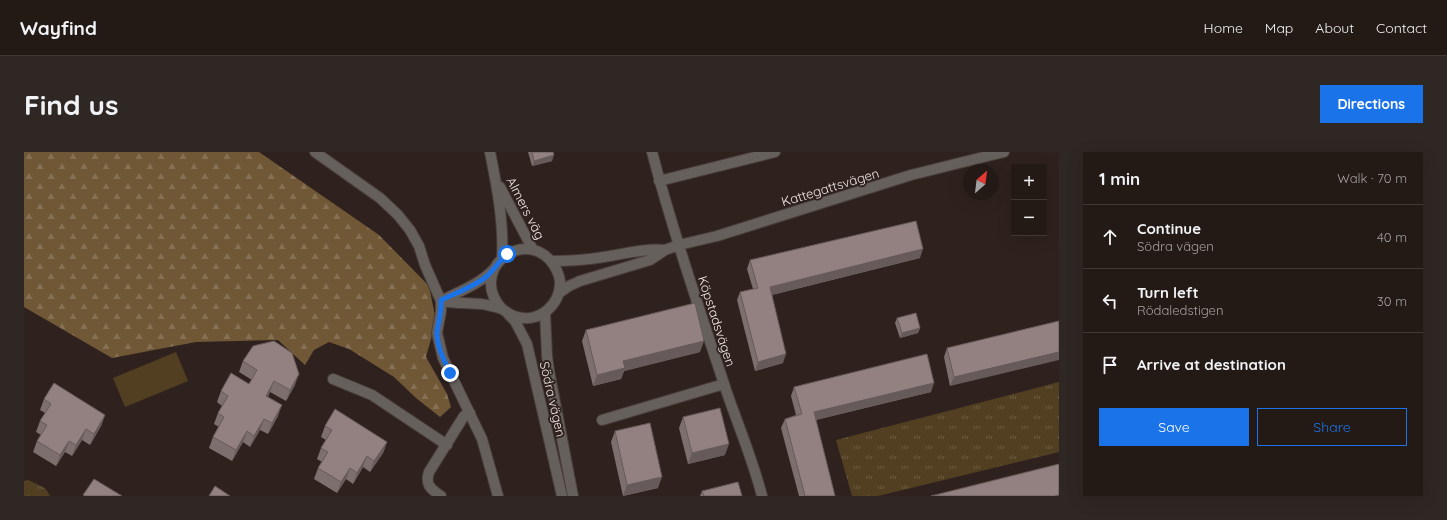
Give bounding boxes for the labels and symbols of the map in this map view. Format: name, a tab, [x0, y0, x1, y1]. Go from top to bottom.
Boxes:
north arrow	[963, 164, 999, 200]
street label: Kattegattsvägen	[779, 165, 881, 209]
street label: Almers väg	[503, 174, 549, 242]
route start	[498, 245, 516, 263]
street label: Köpstadsvägen	[695, 274, 739, 368]
street label: Södra vägen	[537, 360, 569, 438]
route end	[441, 364, 459, 382]

